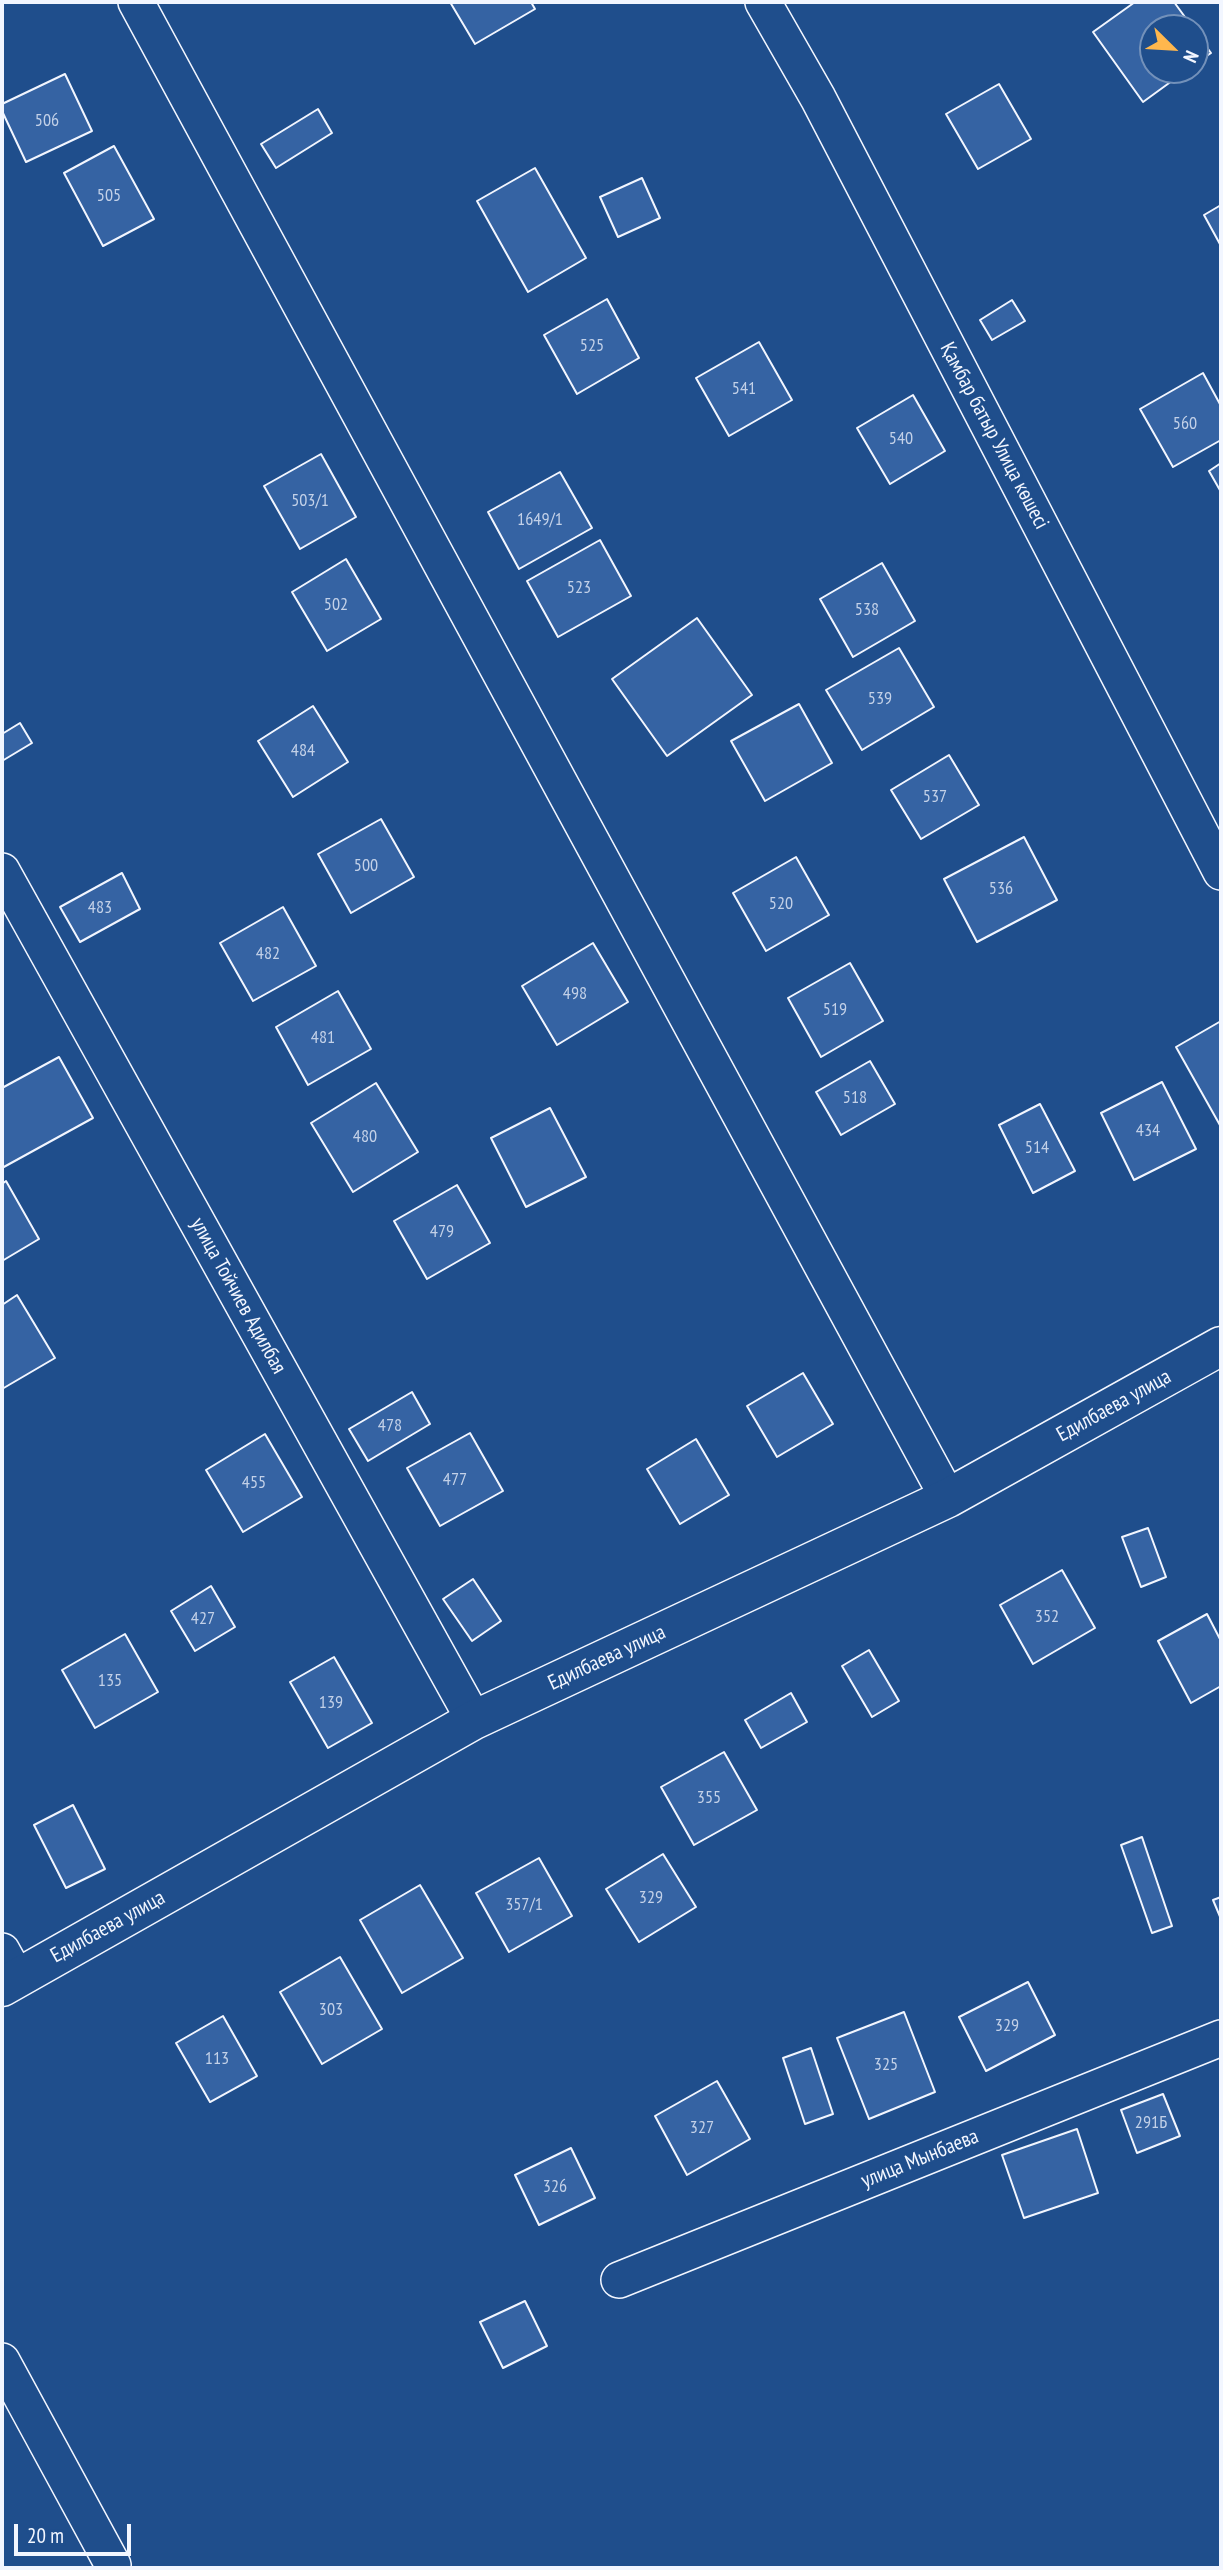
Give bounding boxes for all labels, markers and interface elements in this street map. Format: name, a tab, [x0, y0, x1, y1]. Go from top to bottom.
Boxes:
north arrow	[1139, 14, 1209, 84]
text: N	[1178, 47, 1204, 66]
house number: 506	[35, 110, 59, 132]
house number: 505	[97, 185, 121, 207]
house number: 525	[580, 335, 604, 357]
street label: Қамбар батыр Улица көшесі	[934, 338, 1054, 534]
house number: 541	[732, 378, 756, 400]
house number: 560	[1173, 413, 1197, 435]
house number: 540	[889, 428, 913, 450]
house number: 503/1	[291, 490, 329, 512]
house number: 1649/1	[517, 509, 563, 531]
house number: 523	[567, 577, 591, 599]
house number: 502	[324, 594, 348, 616]
house number: 538	[855, 599, 879, 621]
house number: 539	[868, 688, 892, 710]
house number: 484	[291, 740, 315, 762]
house number: 537	[923, 786, 947, 808]
house number: 500	[354, 855, 378, 877]
house number: 536	[989, 878, 1013, 900]
house number: 520	[769, 893, 793, 915]
house number: 483	[88, 897, 112, 919]
house number: 482	[256, 943, 280, 965]
house number: 498	[563, 983, 587, 1005]
house number: 519	[823, 999, 847, 1021]
house number: 481	[311, 1027, 335, 1049]
house number: 518	[843, 1087, 867, 1109]
house number: 434	[1136, 1120, 1160, 1142]
house number: 480	[353, 1126, 377, 1148]
house number: 514	[1025, 1137, 1049, 1159]
street label: улица Тойчиев Адилбая	[185, 1214, 291, 1378]
house number: 479	[430, 1221, 454, 1243]
street label: Едилбаева улица	[1053, 1364, 1175, 1448]
house number: 478	[378, 1415, 402, 1437]
house number: 477	[443, 1469, 467, 1491]
house number: 455	[242, 1472, 266, 1494]
house number: 352	[1035, 1606, 1059, 1628]
house number: 427	[191, 1608, 215, 1630]
street label: Едилбаева улица	[544, 1620, 670, 1696]
house number: 135	[98, 1670, 122, 1692]
house number: 139	[319, 1692, 343, 1714]
house number: 355	[697, 1787, 721, 1809]
street label: Едилбаева улица	[47, 1885, 169, 1969]
house number: 329	[639, 1887, 663, 1909]
house number: 357/1	[505, 1894, 543, 1916]
house number: 303	[319, 1999, 343, 2021]
house number: 329	[995, 2015, 1019, 2037]
house number: 113	[205, 2048, 229, 2070]
house number: 325	[874, 2054, 898, 2076]
house number: 291Б	[1135, 2112, 1167, 2134]
house number: 327	[690, 2117, 714, 2139]
street label: улица Мынбаева	[858, 2124, 982, 2194]
house number: 326	[543, 2176, 567, 2198]
scale bar	[18, 2510, 135, 2554]
text: 20 m	[27, 2522, 64, 2549]

